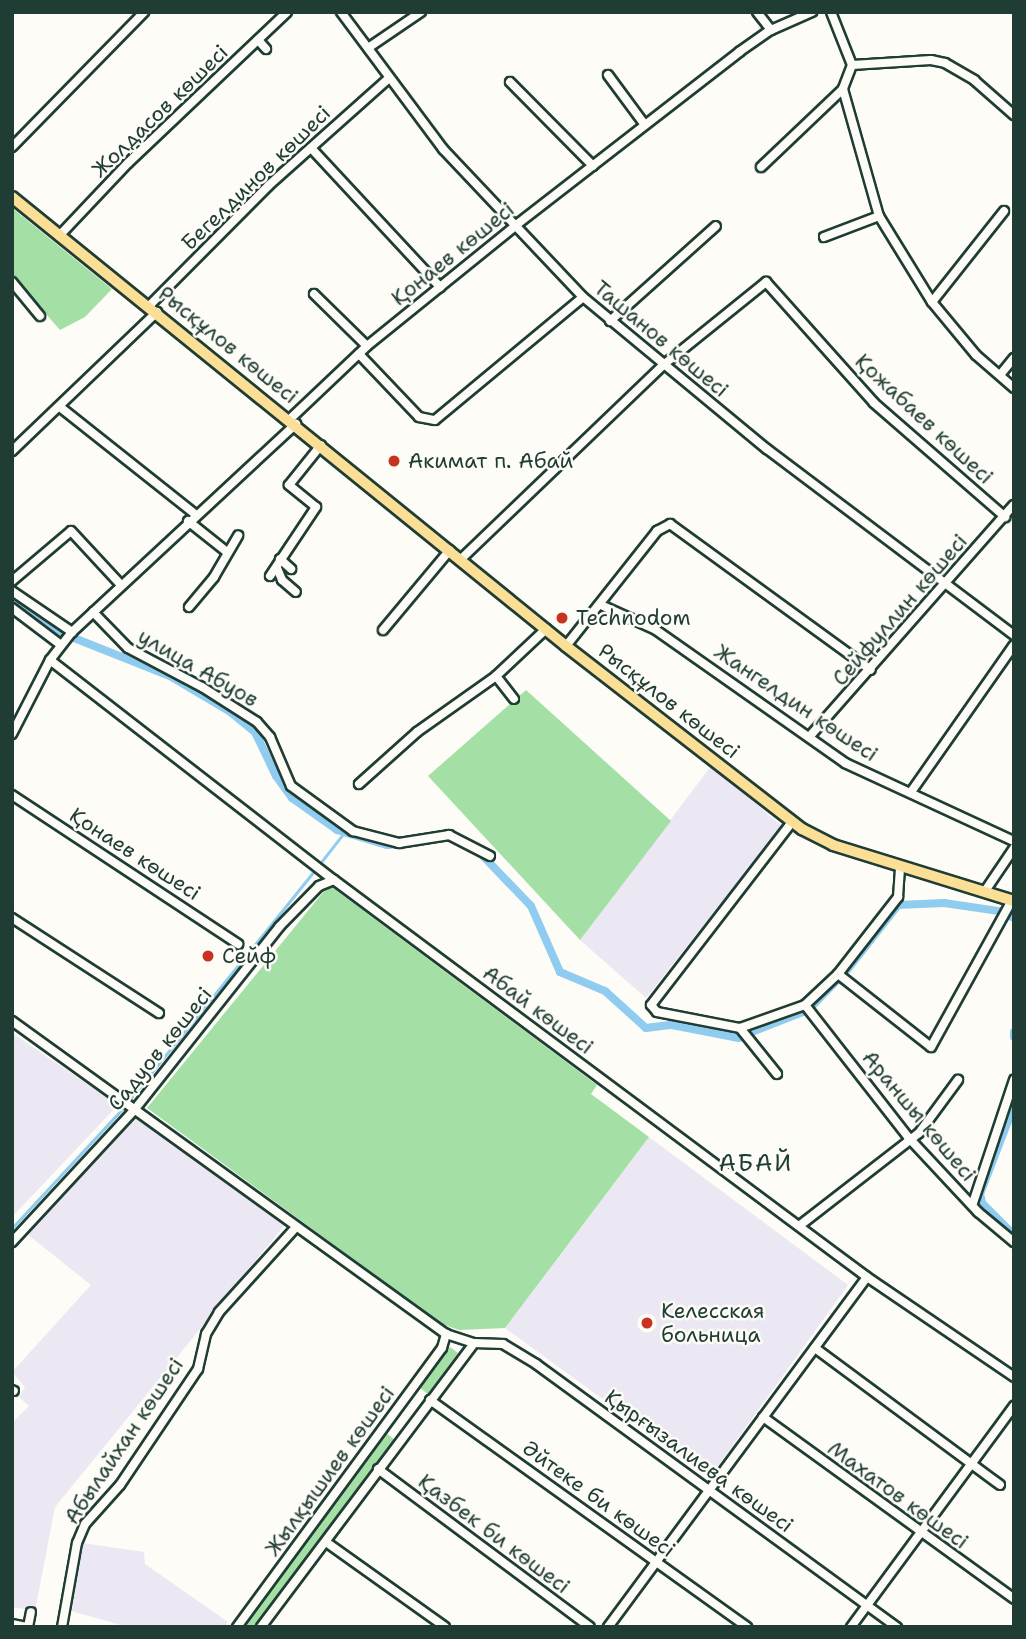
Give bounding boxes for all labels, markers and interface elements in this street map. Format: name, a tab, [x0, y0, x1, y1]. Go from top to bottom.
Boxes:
street label: Жолдасов көшесі	[87, 40, 233, 182]
street label: Бегелдинов көшесі	[176, 100, 336, 256]
street label: Қонаев көшесі	[386, 197, 520, 311]
street label: Ташанов көшесі	[589, 275, 733, 403]
street label: Рысқұлов көшесі	[153, 281, 303, 409]
street label: Қожабаев көшесі	[850, 349, 998, 489]
place label: Акимат п. Абай	[408, 448, 573, 474]
marker: Акимат п. Абай	[386, 453, 402, 469]
street label: Сейфуллин көшесі	[827, 529, 973, 691]
place label: Technodom	[576, 605, 691, 631]
marker: Technodom	[554, 610, 570, 626]
street label: улица Абуов	[134, 624, 262, 712]
street label: Рысқұлов көшесі	[593, 638, 745, 764]
street label: Жангелдин көшесі	[710, 639, 882, 767]
street label: Қонаев көшесі	[65, 802, 205, 906]
place label: Сейф	[222, 943, 276, 969]
marker: Сейф	[200, 948, 216, 964]
street label: Абай көшесі	[478, 960, 598, 1060]
street label: Садуов көшесі	[103, 982, 217, 1116]
street label: Араншы көшесі	[857, 1045, 981, 1187]
district label: АБАЙ	[719, 1150, 793, 1178]
place label: Келесская больница	[661, 1298, 765, 1348]
marker: Келесская больница	[639, 1315, 655, 1331]
street label: Абылайхан көшесі	[59, 1353, 189, 1529]
street label: Жылқышиев көшесі	[260, 1381, 400, 1561]
street label: Қырғызалиева көшесі	[600, 1384, 798, 1538]
street label: Әйтеке би көшесі	[518, 1435, 680, 1563]
street label: Махатов көшесі	[823, 1436, 973, 1554]
street label: Қазбек би көшесі	[413, 1469, 575, 1599]

